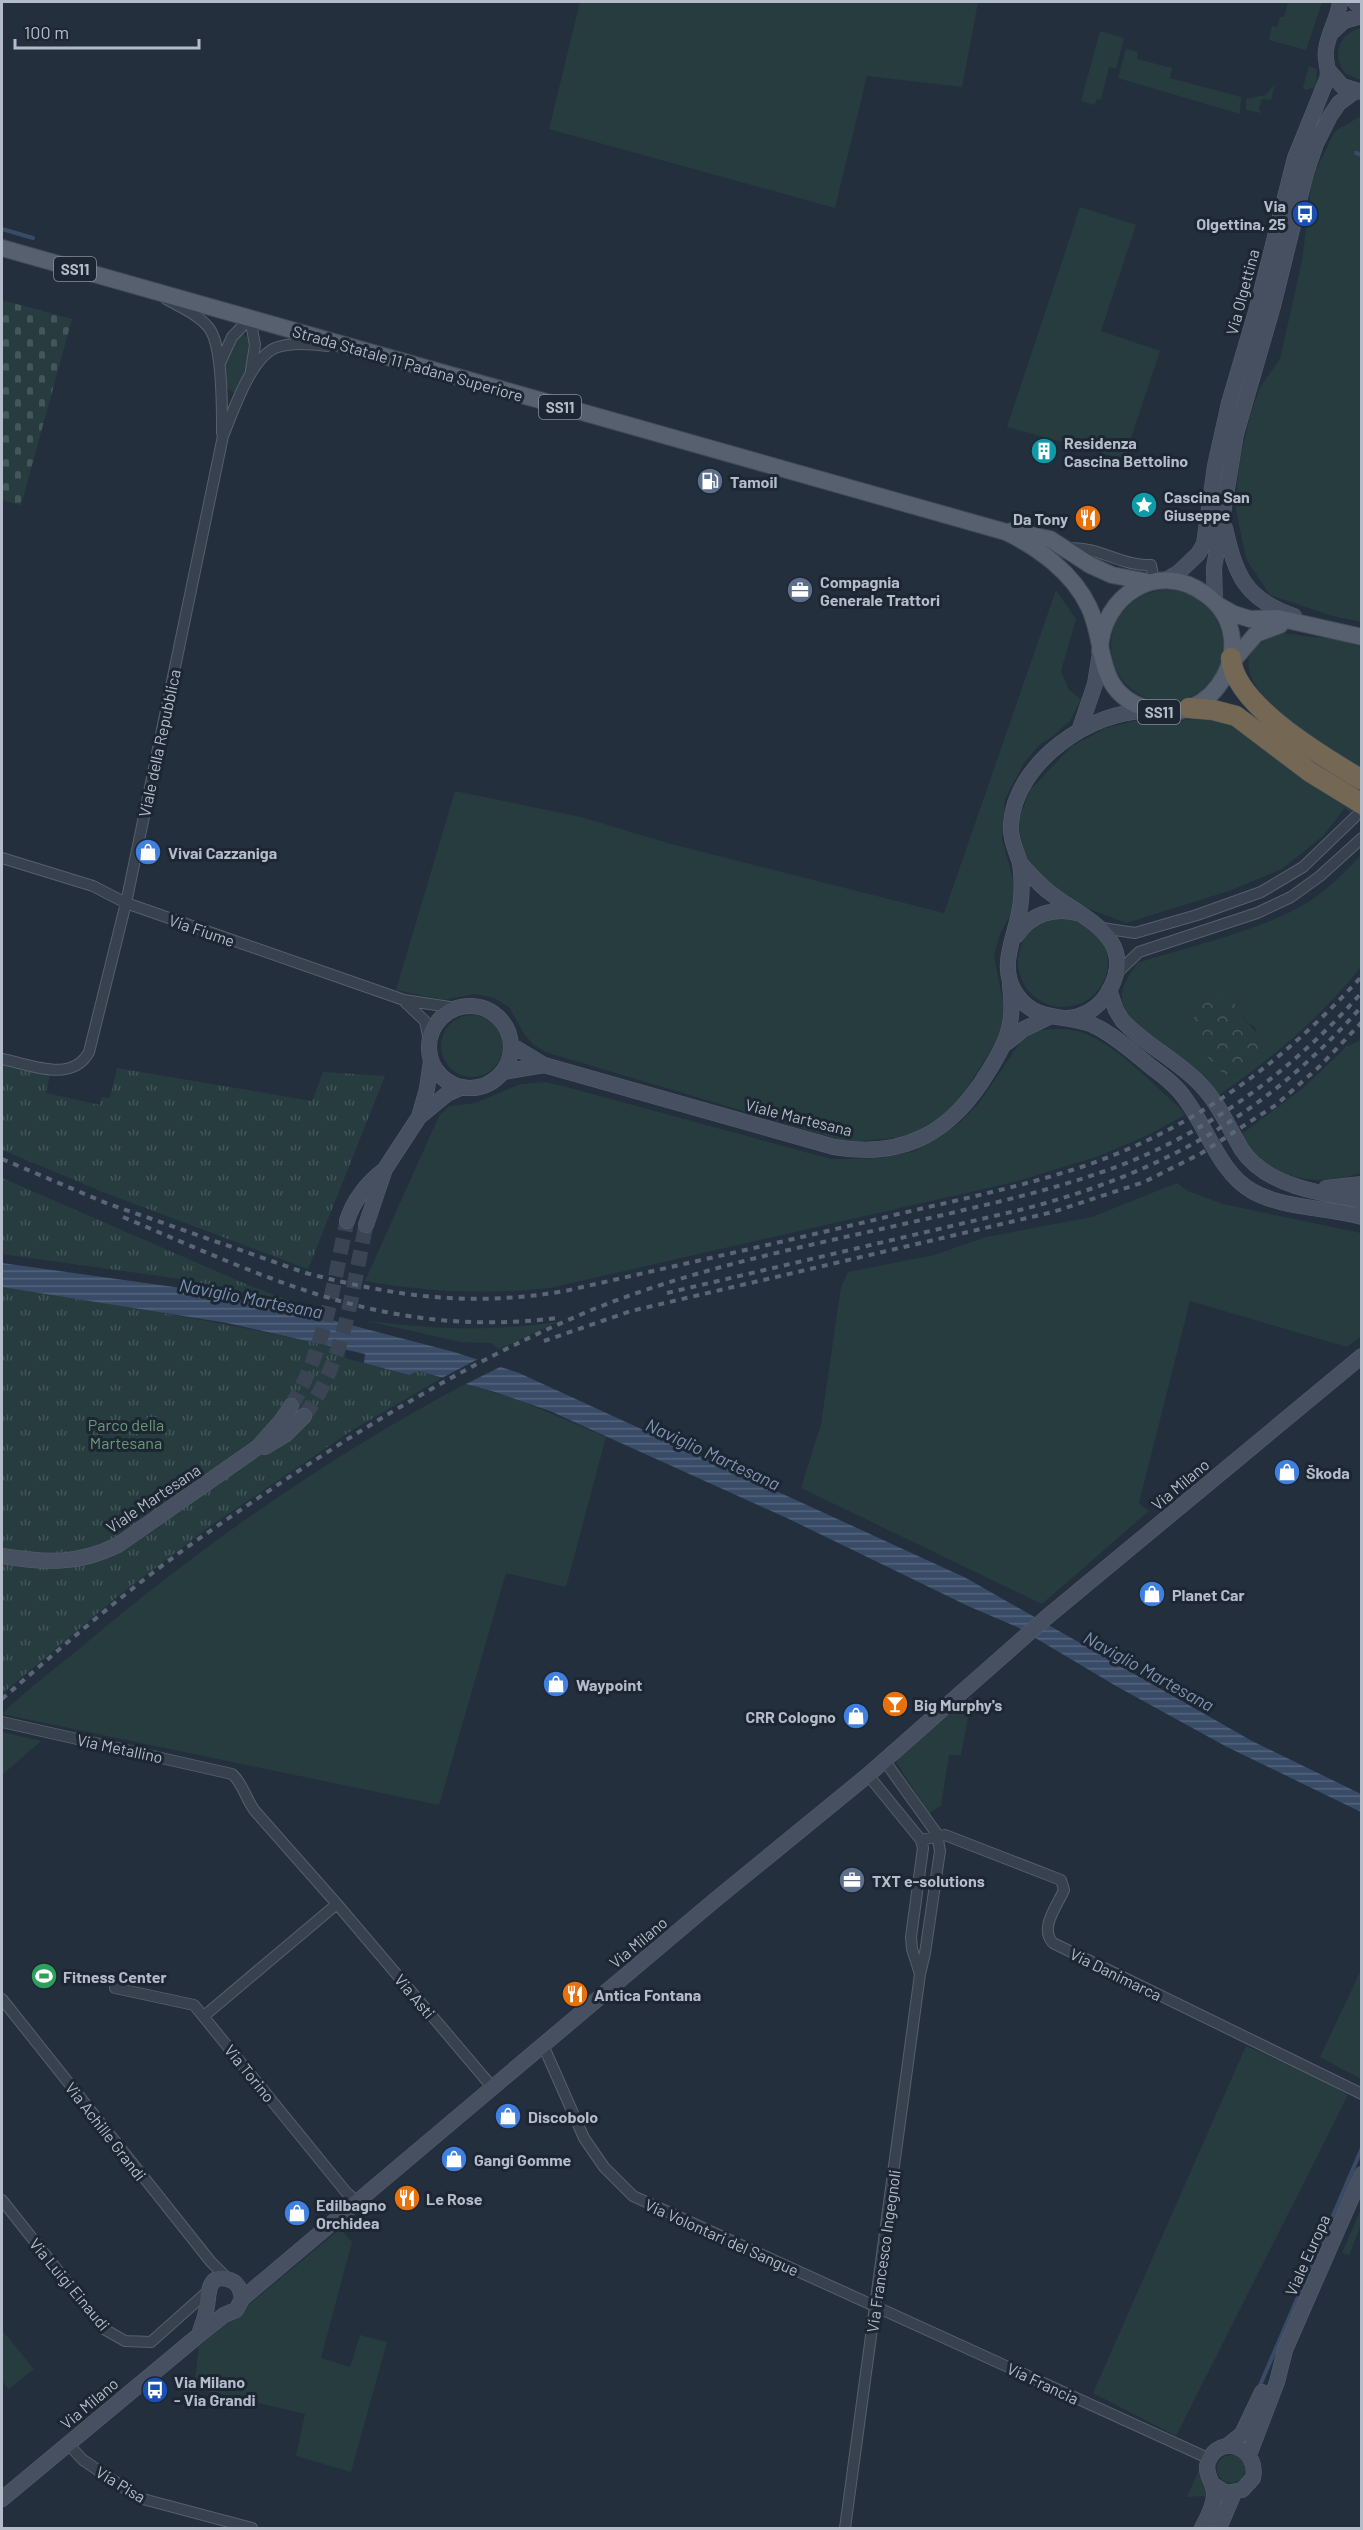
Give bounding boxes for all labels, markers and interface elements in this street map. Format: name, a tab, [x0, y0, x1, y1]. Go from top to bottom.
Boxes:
scale bar	[15, 12, 200, 50]
text: 100 m	[24, 21, 69, 43]
place label: Via Olgettina, 25	[1196, 196, 1286, 233]
bus stop icon: Via Olgettina, 25	[1290, 199, 1320, 229]
street label: Via Olgettina	[1221, 247, 1263, 337]
road number: SS11	[54, 257, 96, 281]
street label: Strada Statale 11 Padana Superiore	[291, 321, 525, 405]
road number: SS11	[539, 395, 581, 419]
place label: Residenza Cascina Bettolino	[1064, 433, 1188, 470]
building icon: Residenza Cascina Bettolino	[1029, 436, 1059, 466]
fuel station icon: Tamoil	[695, 466, 725, 496]
place label: Tamoil	[730, 472, 778, 491]
place label: Cascina San Giuseppe	[1164, 487, 1250, 524]
place icon: Cascina San Giuseppe	[1129, 490, 1159, 520]
restaurant icon: Da Tony	[1073, 503, 1103, 533]
place label: Da Tony	[1013, 509, 1068, 528]
place label: Compagnia Generale Trattori	[820, 572, 940, 609]
office icon: Compagnia Generale Trattori	[785, 575, 815, 605]
street label: Viale della Repubblica	[134, 667, 184, 819]
road number: SS11	[1138, 700, 1180, 724]
shop icon: Vivai Cazzaniga	[133, 837, 163, 867]
place label: Vivai Cazzaniga	[168, 843, 277, 862]
street label: Via Fiume	[167, 910, 237, 950]
street label: Viale Martesana	[744, 1095, 854, 1139]
water label: Naviglio Martesana	[177, 1273, 325, 1323]
water label: Naviglio Martesana	[642, 1413, 784, 1495]
park label: Parco della Martesana	[88, 1415, 164, 1452]
street label: Via Milano	[1147, 1454, 1213, 1514]
shop icon: Škoda	[1272, 1457, 1302, 1487]
street label: Viale Martesana	[102, 1460, 204, 1536]
place label: Škoda	[1306, 1463, 1350, 1482]
shop icon: Planet Car	[1137, 1579, 1167, 1609]
place label: Planet Car	[1172, 1585, 1245, 1604]
water label: Naviglio Martesana	[1080, 1626, 1218, 1716]
shop icon: Waypoint	[541, 1669, 571, 1699]
place label: Waypoint	[576, 1675, 642, 1694]
bar icon: Big Murphy's	[880, 1689, 910, 1719]
place label: Big Murphy's	[914, 1695, 1002, 1714]
shop icon: CRR Cologno	[841, 1701, 871, 1731]
place label: CRR Cologno	[745, 1707, 836, 1726]
street label: Via Metallino	[75, 1730, 165, 1766]
office icon: TXT e-solutions	[837, 1865, 867, 1895]
place label: TXT e-solutions	[872, 1871, 985, 1890]
street label: Via Milano	[605, 1912, 671, 1972]
street label: Via Danimarca	[1067, 1944, 1165, 2004]
sports icon: Fitness Center	[29, 1961, 59, 1991]
place label: Fitness Center	[63, 1967, 167, 1986]
street label: Via Asti	[391, 1970, 439, 2022]
restaurant icon: Antica Fontana	[560, 1979, 590, 2009]
place label: Antica Fontana	[594, 1985, 701, 2004]
street label: Via Torino	[221, 2040, 279, 2106]
street label: Via Achille Grandi	[62, 2078, 150, 2184]
shop icon: Discobolo	[493, 2101, 523, 2131]
place label: Discobolo	[528, 2107, 598, 2126]
shop icon: Gangi Gomme	[439, 2144, 469, 2174]
place label: Gangi Gomme	[474, 2150, 571, 2169]
street label: Via Francesco Ingegnoli	[862, 2168, 904, 2334]
restaurant icon: Le Rose	[392, 2183, 422, 2213]
place label: Le Rose	[426, 2189, 483, 2208]
place label: Edilbagno Orchidea	[316, 2195, 387, 2232]
street label: Via Volontari del Sangue	[642, 2195, 802, 2279]
shop icon: Edilbagno Orchidea	[282, 2198, 312, 2228]
street label: Viale Europa	[1281, 2211, 1333, 2299]
street label: Via Luigi Einaudi	[26, 2234, 114, 2334]
street label: Via Francia	[1004, 2358, 1082, 2408]
place label: Via Milano - Via Grandi	[174, 2372, 256, 2409]
street label: Via Milano	[56, 2373, 122, 2433]
bus stop icon: Via Milano - Via Grandi	[140, 2375, 170, 2405]
street label: Via Pisa	[93, 2462, 149, 2506]

